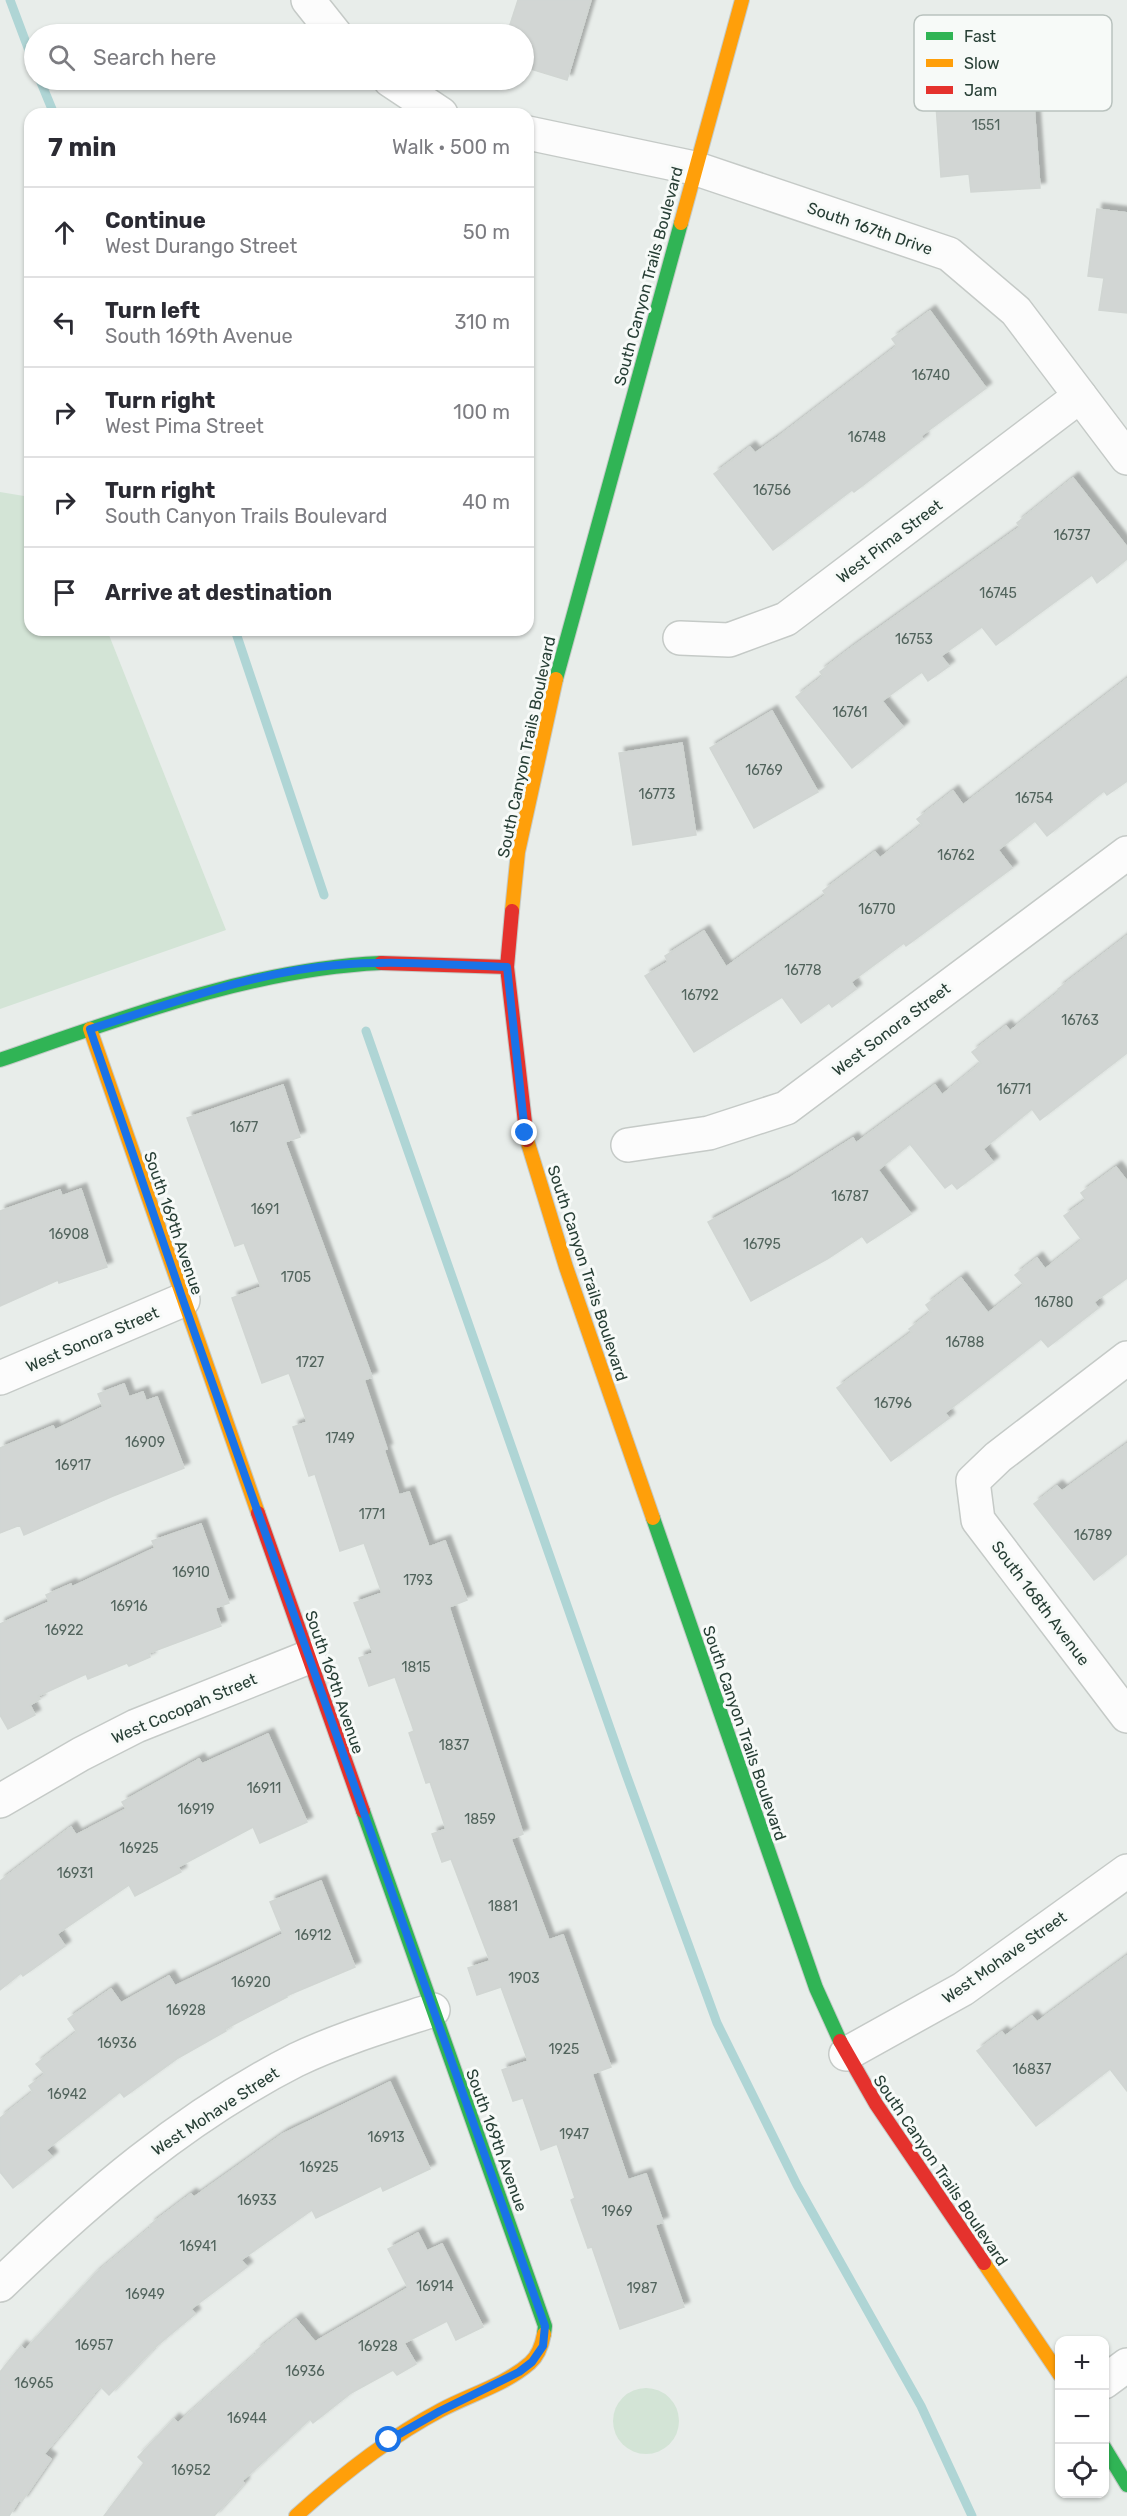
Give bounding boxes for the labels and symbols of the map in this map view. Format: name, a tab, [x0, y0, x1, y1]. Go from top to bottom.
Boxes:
legend	[914, 15, 1112, 111]
text: Fast	[964, 27, 996, 46]
text: Slow	[964, 54, 1000, 73]
text: Jam	[964, 81, 997, 100]
house number: 1551	[972, 117, 1000, 134]
street label: South Canyon Trails Boulevard	[610, 165, 687, 388]
street label: South 167th Drive	[805, 198, 935, 259]
house number: 16740	[912, 367, 950, 384]
house number: 16748	[848, 429, 886, 446]
house number: 16756	[753, 482, 791, 499]
street label: West Pima Street	[833, 496, 946, 587]
house number: 16737	[1054, 527, 1090, 544]
house number: 16745	[979, 585, 1017, 602]
house number: 16753	[895, 631, 933, 648]
street label: South Canyon Trails Boulevard	[494, 635, 559, 860]
house number: 16761	[833, 704, 867, 721]
house number: 16769	[745, 762, 783, 779]
house number: 16773	[639, 786, 675, 803]
house number: 16754	[1015, 790, 1053, 807]
house number: 16762	[937, 847, 975, 864]
house number: 16770	[858, 901, 896, 918]
house number: 16778	[784, 962, 822, 979]
street label: West Sonora Street	[829, 979, 954, 1080]
house number: 16792	[681, 987, 719, 1004]
house number: 16763	[1061, 1012, 1099, 1029]
house number: 16771	[997, 1081, 1031, 1098]
house number: 1677	[230, 1119, 258, 1136]
route end	[511, 1119, 537, 1145]
street label: South 169th Avenue	[140, 1149, 207, 1297]
street label: South Canyon Trails Boulevard	[544, 1163, 631, 1384]
house number: 16787	[831, 1188, 869, 1205]
house number: 1691	[251, 1201, 279, 1218]
house number: 16908	[49, 1226, 89, 1243]
house number: 16795	[743, 1236, 781, 1253]
house number: 1705	[281, 1269, 311, 1286]
house number: 16780	[1035, 1294, 1074, 1311]
street label: West Sonora Street	[23, 1303, 162, 1376]
house number: 16788	[946, 1334, 985, 1351]
house number: 1727	[296, 1354, 324, 1371]
house number: 16796	[874, 1395, 912, 1412]
house number: 1749	[325, 1430, 355, 1447]
house number: 16909	[125, 1434, 165, 1451]
house number: 16917	[55, 1457, 91, 1474]
house number: 1771	[359, 1506, 385, 1523]
house number: 16789	[1074, 1527, 1112, 1544]
street label: South 168th Avenue	[988, 1537, 1094, 1669]
house number: 16910	[172, 1564, 210, 1581]
house number: 1793	[403, 1572, 433, 1589]
house number: 16916	[110, 1598, 148, 1615]
street label: South 169th Avenue	[301, 1608, 368, 1756]
house number: 16922	[44, 1622, 84, 1639]
street label: South Canyon Trails Boulevard	[699, 1623, 790, 1843]
house number: 1815	[401, 1659, 431, 1676]
street label: West Cocopah Street	[109, 1669, 260, 1748]
house number: 1837	[439, 1737, 469, 1754]
house number: 16911	[247, 1780, 281, 1797]
house number: 16919	[177, 1801, 215, 1818]
house number: 1859	[464, 1811, 496, 1828]
house number: 16925	[119, 1840, 159, 1857]
house number: 16931	[57, 1865, 93, 1882]
house number: 1881	[488, 1898, 518, 1915]
street label: West Mohave Street	[938, 1907, 1070, 2008]
house number: 16912	[295, 1927, 331, 1944]
house number: 1903	[508, 1970, 540, 1987]
house number: 16920	[231, 1974, 271, 1991]
house number: 16928	[166, 2002, 206, 2019]
house number: 16936	[97, 2035, 137, 2052]
house number: 1925	[549, 2041, 579, 2058]
house number: 16837	[1013, 2061, 1051, 2078]
street label: West Mohave Street	[148, 2063, 282, 2160]
street label: South 169th Avenue	[462, 2066, 531, 2214]
street label: South Canyon Trails Boulevard	[870, 2071, 1012, 2269]
house number: 16942	[47, 2086, 87, 2103]
house number: 1947	[559, 2126, 589, 2143]
house number: 16913	[367, 2129, 405, 2146]
house number: 16925	[299, 2159, 339, 2176]
house number: 16933	[237, 2192, 277, 2209]
house number: 1969	[602, 2203, 632, 2220]
house number: 16941	[180, 2238, 216, 2255]
house number: 16914	[416, 2278, 454, 2295]
house number: 1987	[627, 2280, 657, 2297]
house number: 16949	[125, 2286, 165, 2303]
house number: 16957	[75, 2337, 113, 2354]
house number: 16928	[358, 2338, 398, 2355]
house number: 16936	[285, 2363, 325, 2380]
house number: 16965	[14, 2375, 54, 2392]
house number: 16944	[227, 2410, 267, 2427]
route start	[375, 2426, 401, 2452]
house number: 16952	[171, 2462, 211, 2479]

